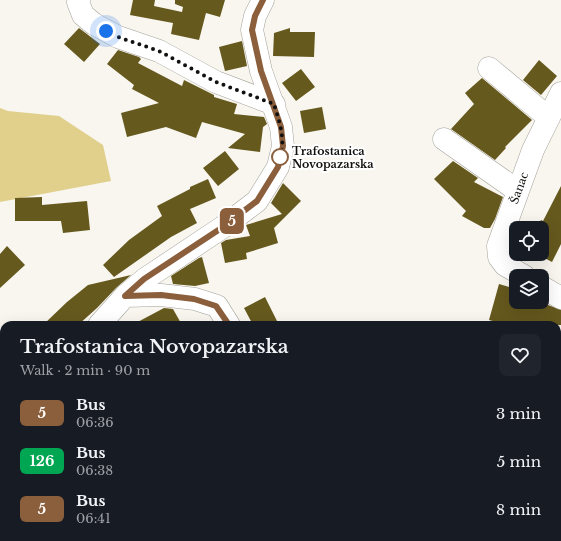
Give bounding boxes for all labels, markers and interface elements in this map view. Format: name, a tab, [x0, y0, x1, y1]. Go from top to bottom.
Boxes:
your location	[96, 21, 116, 41]
place label: Trafostanica Novopazarska	[292, 144, 374, 171]
marker: Trafostanica Novopazarska	[271, 148, 289, 166]
street label: Šanac	[507, 170, 531, 206]
line badge: 5	[219, 208, 245, 234]
text: 5	[228, 212, 236, 230]
map controls	[509, 221, 549, 309]
button: locate	[509, 221, 549, 261]
button: layers	[509, 269, 549, 309]
button: heart	[499, 334, 541, 376]
text: Trafostanica Novopazarska	[20, 335, 289, 358]
text: Walk · 2 min · 90 m	[20, 362, 150, 379]
text: Bus	[76, 395, 106, 414]
text: 5	[38, 404, 46, 422]
text: 3 min	[496, 404, 541, 423]
text: 06:36	[76, 414, 114, 431]
text: Bus	[76, 443, 106, 462]
text: 126	[30, 452, 54, 470]
text: 5 min	[497, 452, 541, 471]
text: 06:38	[76, 462, 113, 479]
text: Bus	[76, 491, 106, 510]
text: 5	[38, 500, 46, 518]
text: 8 min	[496, 500, 541, 519]
text: 06:41	[76, 510, 111, 527]

